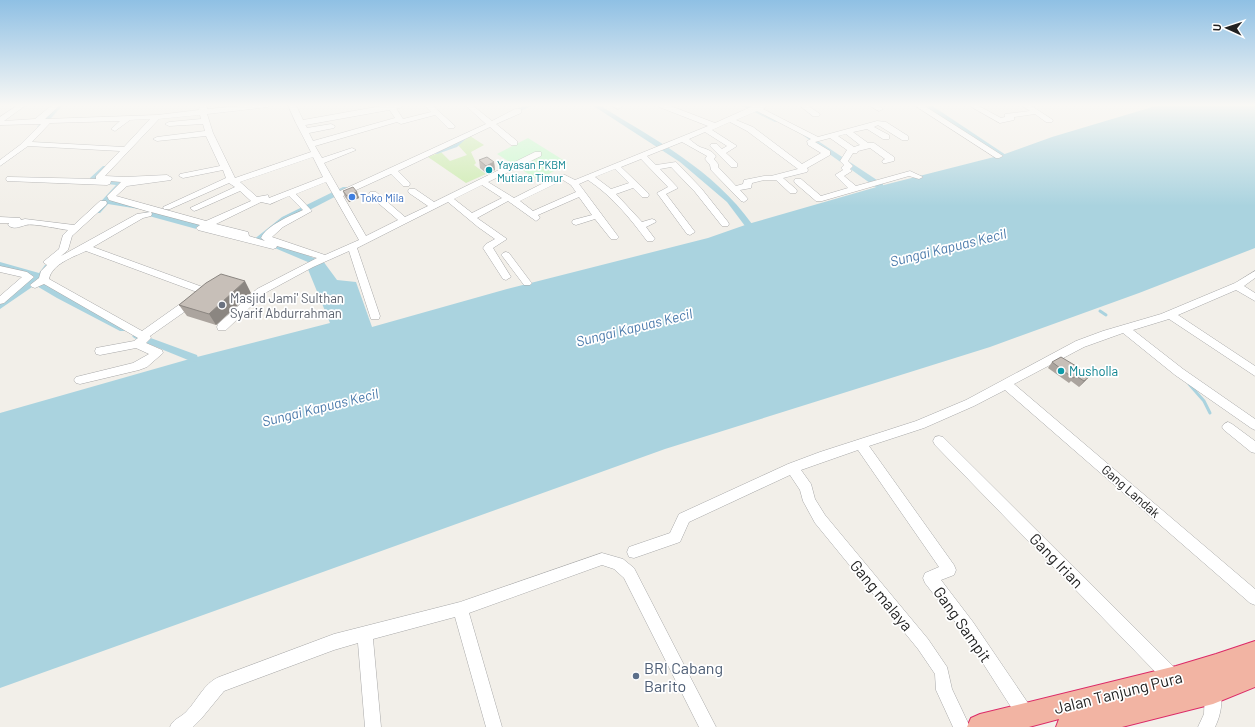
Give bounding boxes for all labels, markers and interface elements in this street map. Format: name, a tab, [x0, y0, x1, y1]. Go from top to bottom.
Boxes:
north arrow	[1207, 8, 1247, 48]
text: U	[1210, 24, 1223, 31]
place label: Yayasan PKBM Mutiara Timur	[497, 158, 566, 184]
marker: Yayasan PKBM Mutiara Timur	[484, 165, 494, 175]
place label: Toko Mila	[360, 191, 404, 204]
marker: Toko Mila	[347, 192, 357, 202]
water label: Sungai Kapuas Kecil	[888, 224, 1008, 270]
place label: Masjid Jami' Sulthan Syarif Abdurrahman	[230, 290, 344, 321]
marker: Masjid Jami' Sulthan Syarif Abdurrahman	[217, 300, 227, 310]
water label: Sungai Kapuas Kecil	[574, 304, 694, 350]
place label: Musholla	[1069, 363, 1118, 379]
marker: Musholla	[1056, 366, 1066, 376]
water label: Sungai Kapuas Kecil	[260, 384, 380, 430]
street label: Gang Landak	[1098, 461, 1164, 521]
street label: Gang Irian	[1026, 529, 1088, 591]
street label: Gang malaya	[847, 556, 917, 634]
street label: Gang Sampit	[930, 583, 996, 665]
place label: BRI Cabang Barito	[644, 658, 723, 695]
street label: Jalan Tanjung Pura	[1052, 667, 1184, 717]
marker: BRI Cabang Barito	[631, 671, 641, 681]

